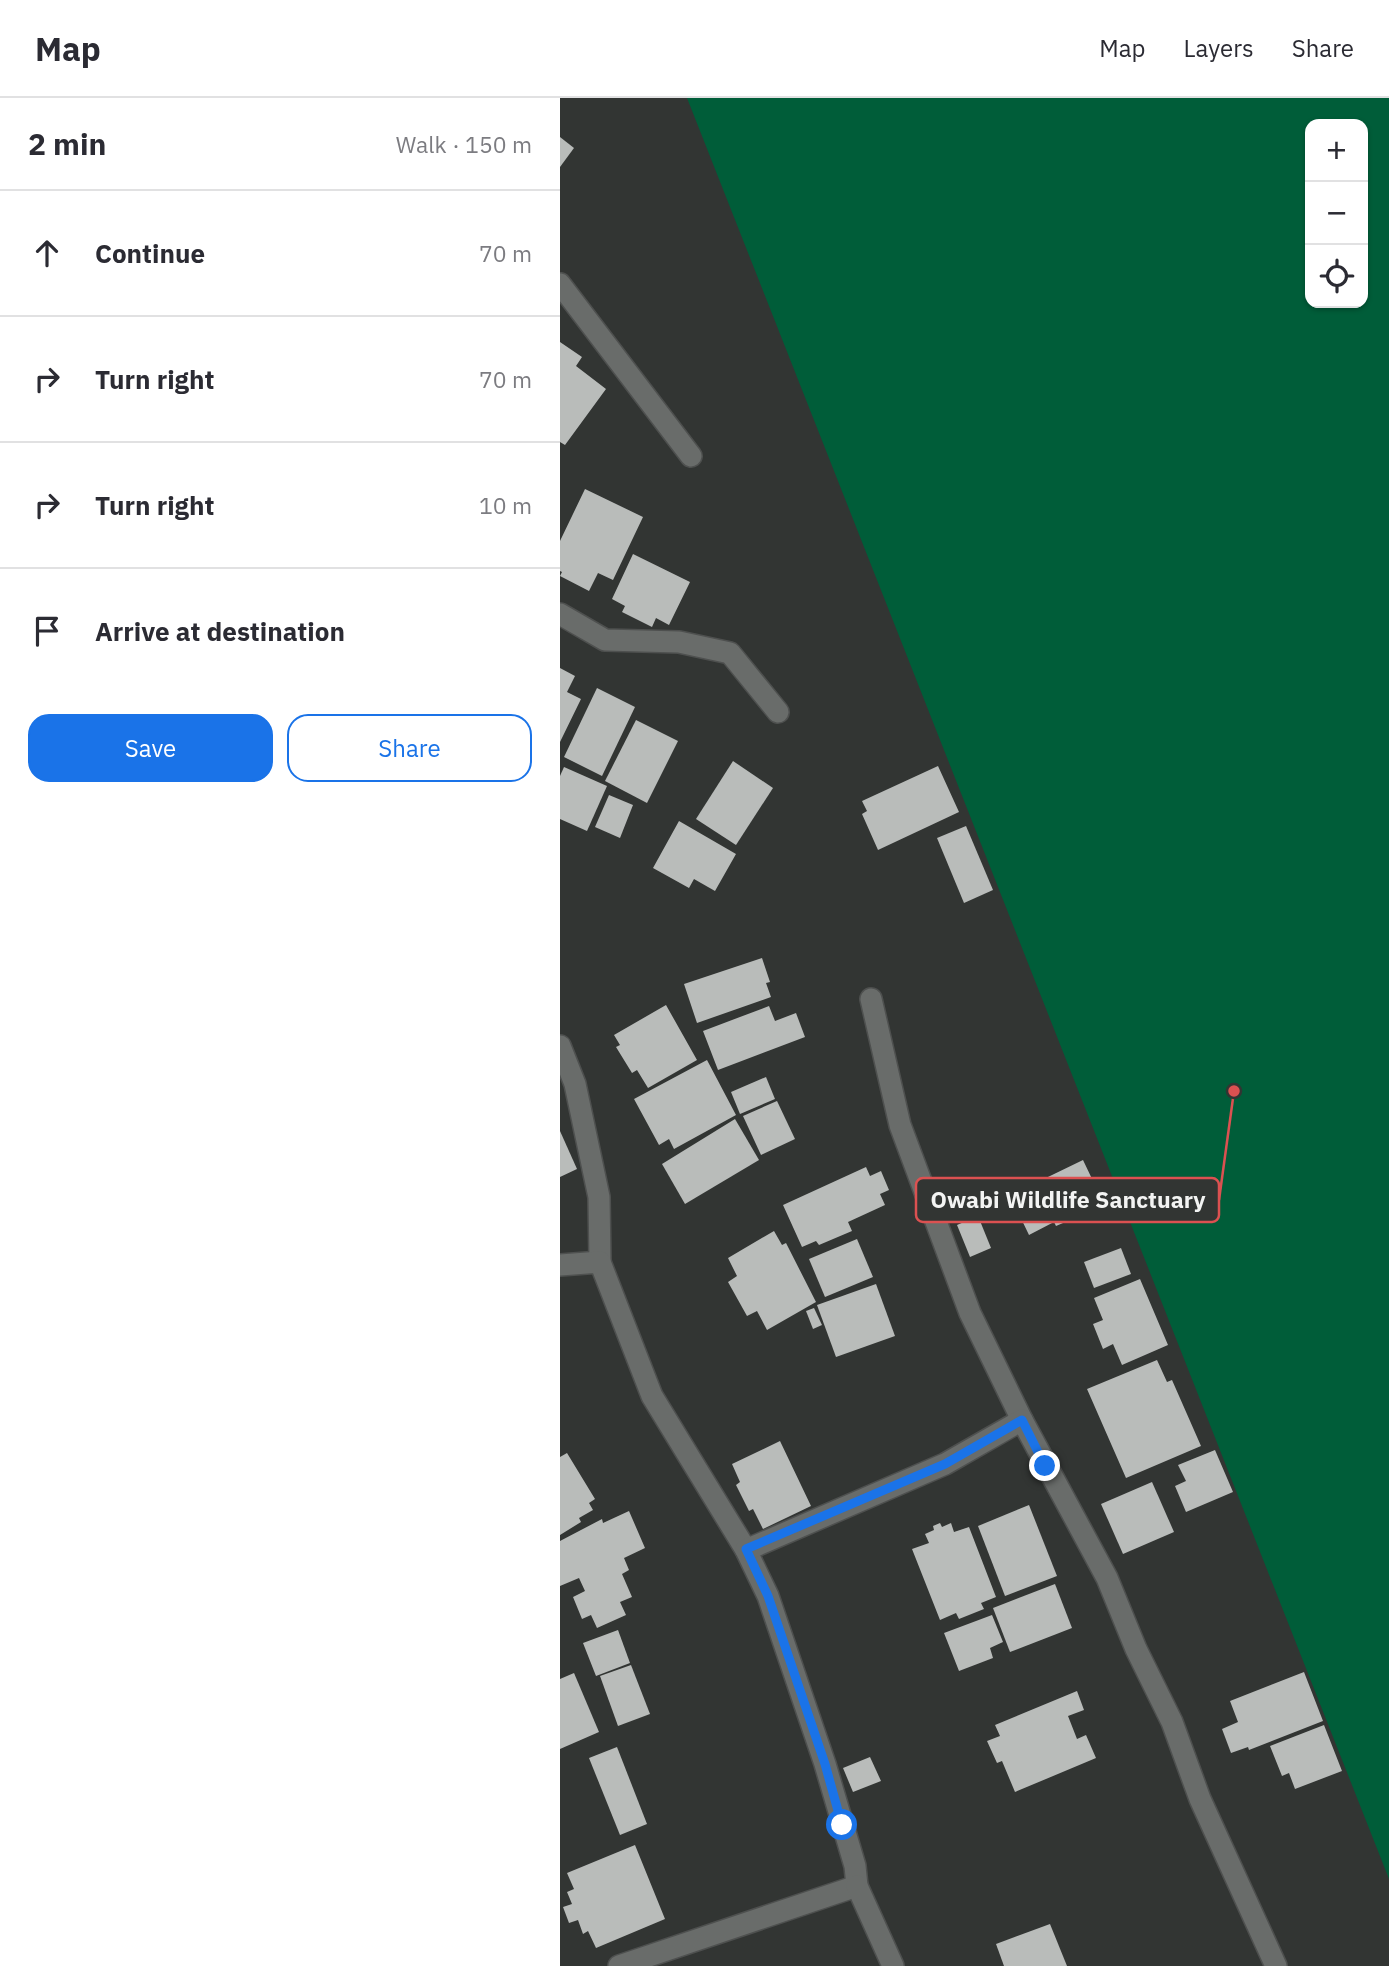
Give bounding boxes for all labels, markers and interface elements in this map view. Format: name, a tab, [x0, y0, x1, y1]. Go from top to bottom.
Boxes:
text: Map	[35, 27, 101, 70]
text: Map	[1099, 32, 1146, 64]
text: Layers	[1184, 32, 1254, 64]
text: Share	[1292, 32, 1354, 64]
map controls	[1305, 119, 1368, 308]
button: +	[1305, 119, 1368, 182]
text: 2 min	[28, 124, 106, 163]
text: Walk · 150 m	[396, 129, 532, 159]
button: −	[1305, 182, 1368, 245]
icon: ahead	[28, 234, 66, 272]
text: Continue	[95, 236, 205, 270]
text: 70 m	[479, 238, 532, 268]
button: locate	[1305, 245, 1368, 308]
icon: right	[28, 360, 66, 398]
text: Turn right	[95, 362, 214, 396]
text: 70 m	[479, 364, 532, 394]
icon: right	[28, 486, 66, 524]
text: Turn right	[95, 488, 214, 522]
text: 10 m	[479, 490, 532, 520]
icon: arrive	[28, 612, 66, 650]
text: Arrive at destination	[95, 614, 345, 648]
button: Save	[28, 714, 273, 782]
button: Share	[287, 714, 532, 782]
callout: Owabi Wildlife Sanctuary	[916, 1178, 1219, 1222]
text: Owabi Wildlife Sanctuary	[931, 1184, 1206, 1214]
route end	[1029, 1450, 1060, 1481]
route start	[826, 1809, 857, 1840]

